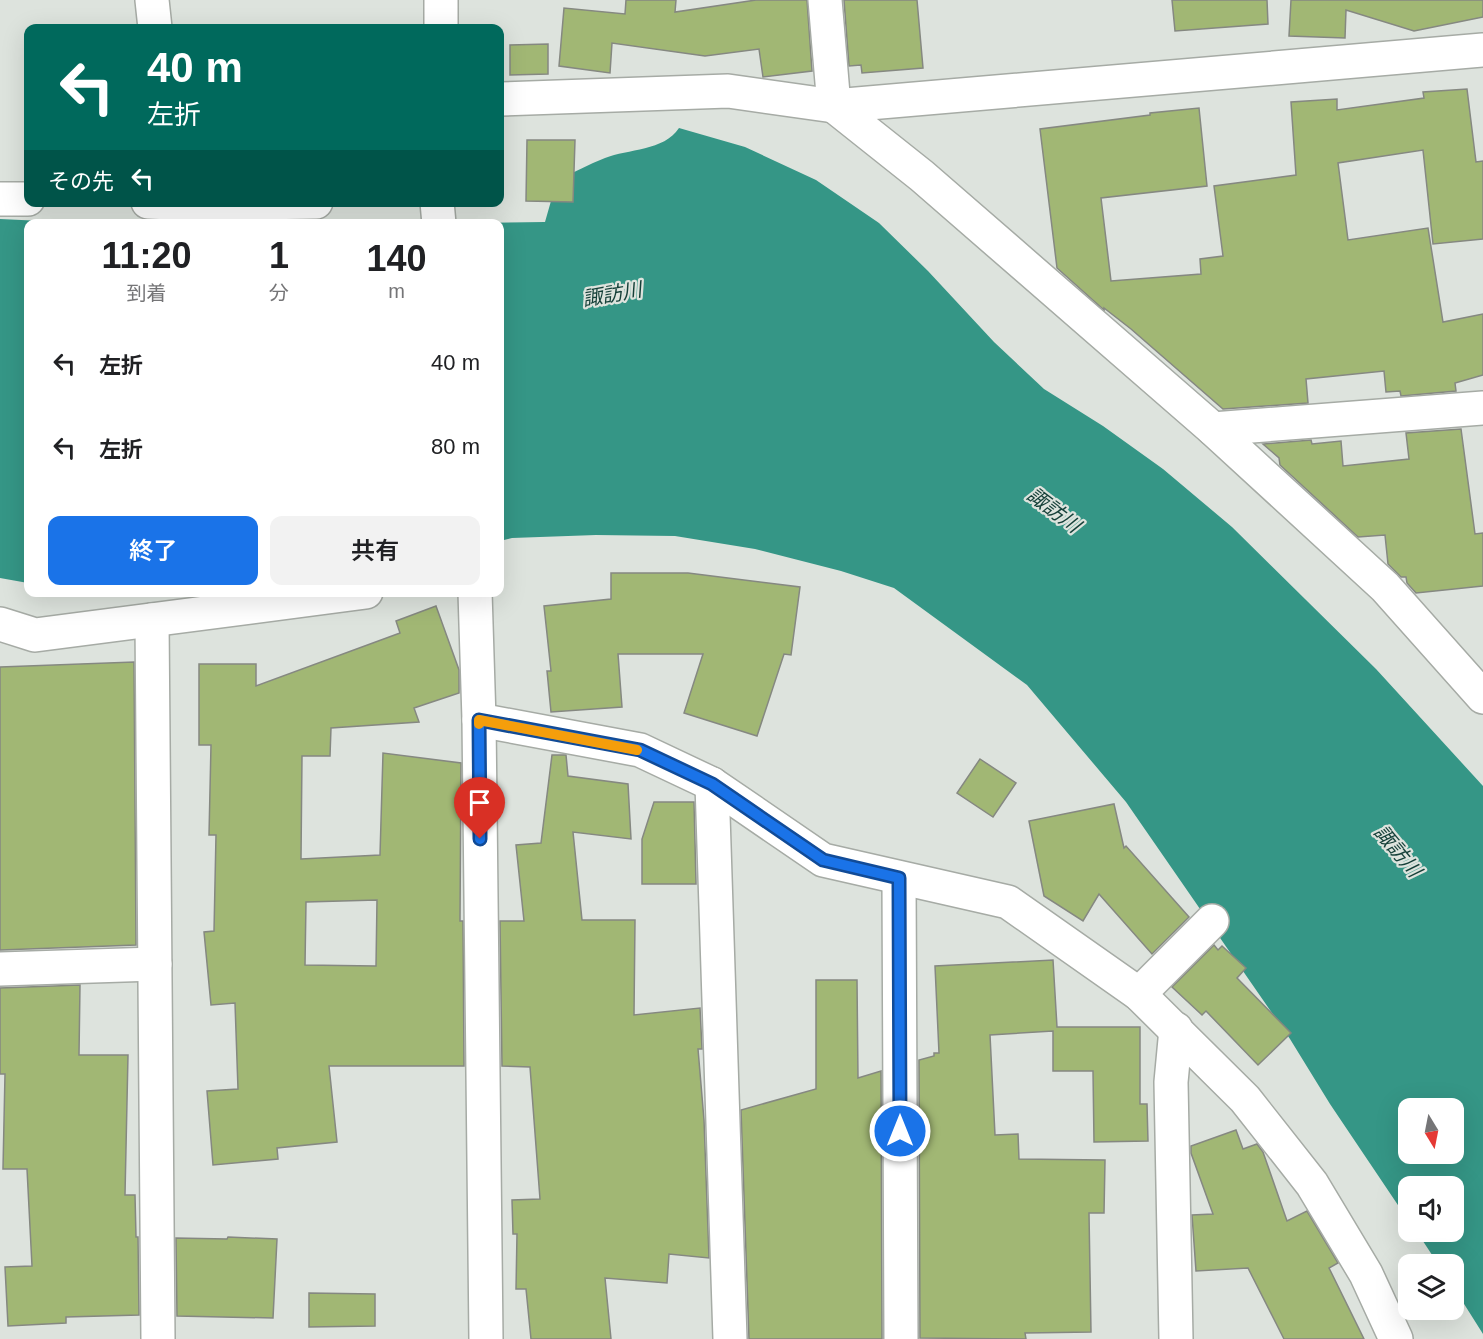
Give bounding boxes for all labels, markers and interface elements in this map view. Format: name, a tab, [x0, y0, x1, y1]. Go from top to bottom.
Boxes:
text: 40 m	[147, 44, 243, 91]
icon: left	[48, 48, 126, 126]
text: 左折	[147, 100, 201, 130]
icon: left	[126, 162, 159, 195]
text: その先	[48, 169, 114, 194]
text: 11:20	[101, 235, 192, 276]
text: 1	[269, 235, 289, 276]
text: 140	[366, 238, 427, 279]
water label: 諏訪川	[581, 278, 645, 310]
text: m	[388, 280, 405, 302]
text: 到着	[126, 282, 166, 304]
text: 分	[269, 282, 289, 304]
icon: left	[48, 347, 81, 380]
text: 40 m	[431, 350, 480, 375]
text: 左折	[99, 353, 143, 378]
icon: left	[48, 431, 81, 464]
text: 80 m	[431, 434, 480, 459]
text: 左折	[99, 437, 143, 462]
water label: 諏訪川	[1023, 483, 1086, 538]
button: 終了	[48, 516, 258, 585]
button: 共有	[270, 516, 480, 585]
pin	[454, 777, 505, 839]
icon: arrive	[463, 786, 496, 819]
water label: 諏訪川	[1370, 821, 1427, 883]
north arrow	[1398, 1098, 1464, 1164]
map controls	[1398, 1098, 1464, 1320]
position arrow	[868, 1099, 932, 1163]
button: sound	[1398, 1176, 1464, 1242]
button: layers	[1398, 1254, 1464, 1320]

